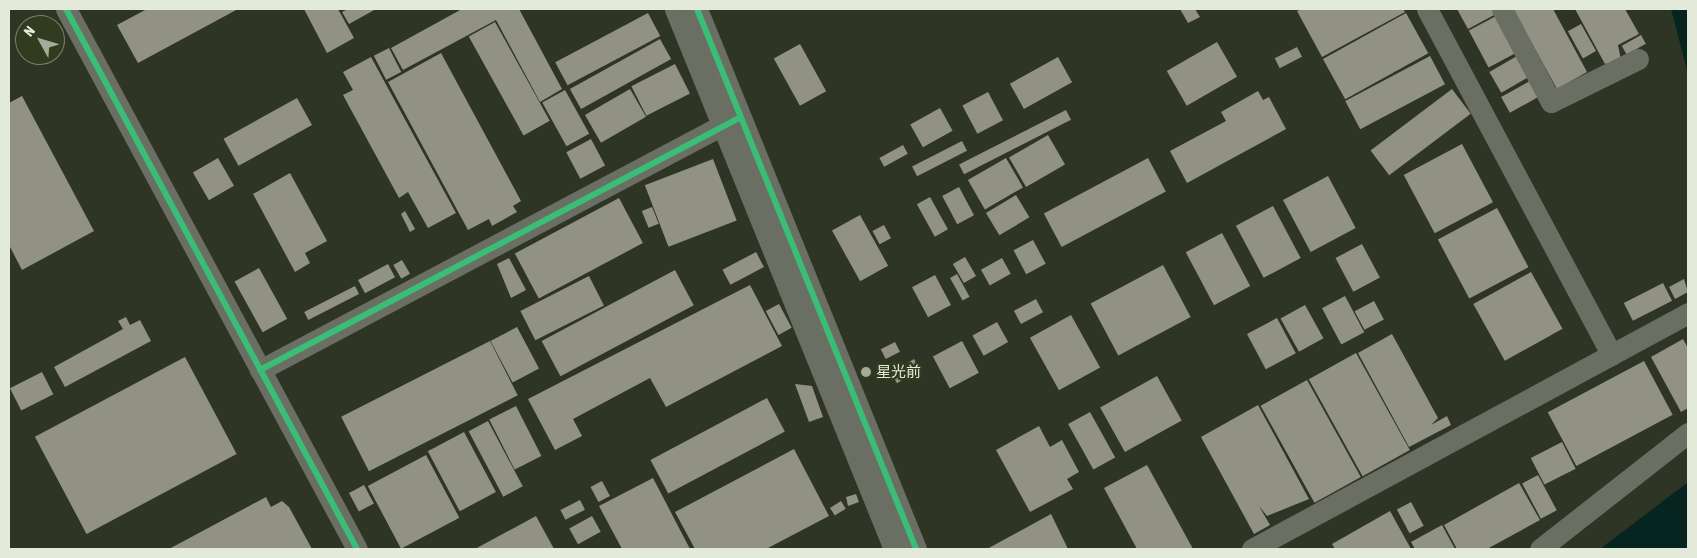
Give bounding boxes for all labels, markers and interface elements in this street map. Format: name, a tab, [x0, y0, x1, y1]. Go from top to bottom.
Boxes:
north arrow	[15, 15, 65, 65]
text: N	[20, 23, 38, 39]
place label: 星光前	[876, 363, 921, 381]
marker: 星光前	[860, 366, 872, 378]

